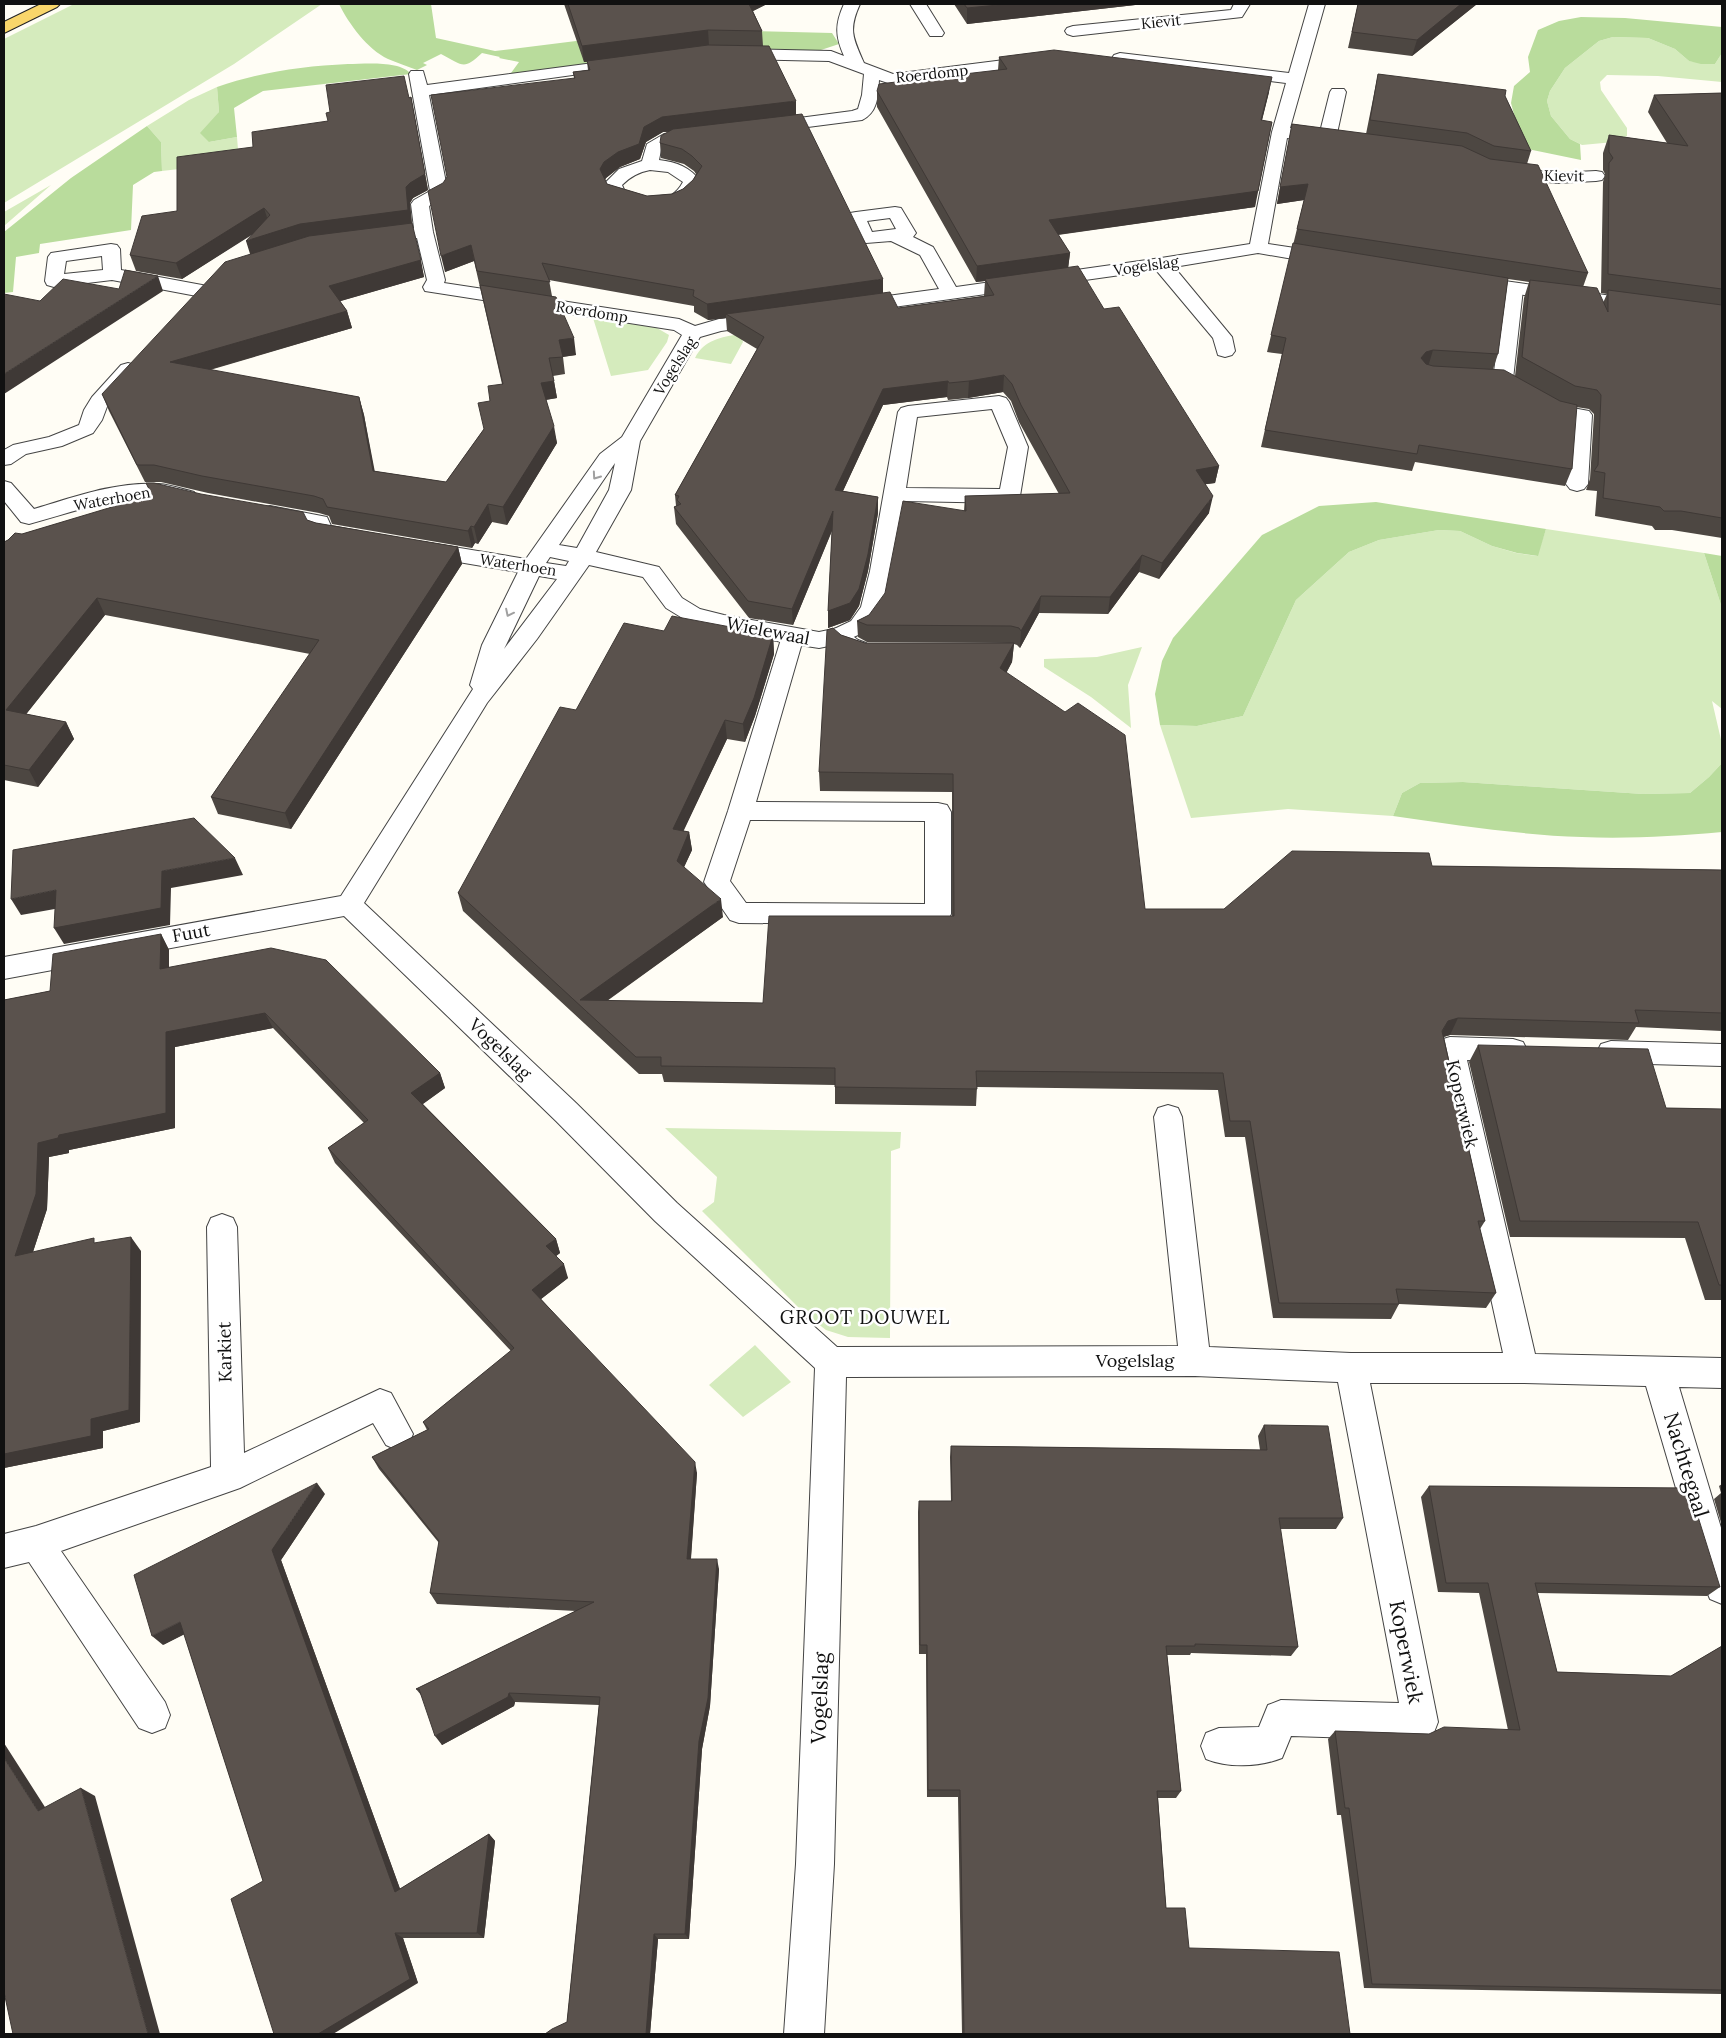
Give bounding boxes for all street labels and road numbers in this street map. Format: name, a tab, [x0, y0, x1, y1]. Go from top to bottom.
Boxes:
street label: Kievit	[1140, 10, 1182, 33]
street label: Roerdomp	[895, 60, 969, 87]
street label: Kievit	[1544, 166, 1585, 185]
street label: Vogelslag	[1111, 251, 1180, 280]
street label: Roerdomp	[555, 296, 630, 327]
street label: Vogelslag	[649, 332, 700, 399]
street label: Waterhoen	[72, 482, 152, 515]
street label: Waterhoen	[478, 549, 558, 580]
street label: Wielewaal	[724, 611, 812, 650]
street label: Fuut	[170, 918, 212, 947]
street label: Vogelslag	[463, 1012, 537, 1085]
street label: Koperwiek	[1441, 1058, 1484, 1151]
street label: Karkiet	[212, 1321, 237, 1383]
street label: Vogelslag	[1095, 1349, 1175, 1372]
street label: Nachtegaal	[1658, 1409, 1715, 1521]
street label: Koperwiek	[1383, 1598, 1430, 1707]
street label: Vogelslag	[804, 1651, 835, 1745]

